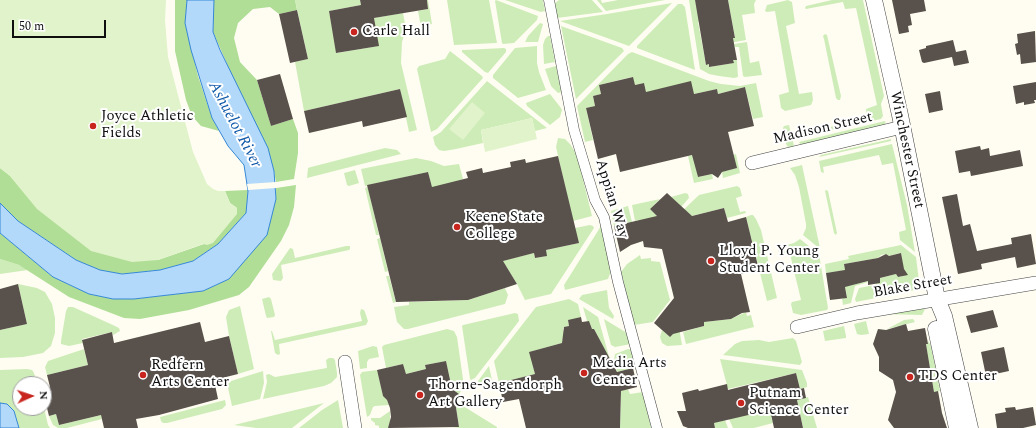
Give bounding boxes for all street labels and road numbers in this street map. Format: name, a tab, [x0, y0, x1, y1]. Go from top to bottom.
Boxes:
street label: Winchester Street	[885, 90, 927, 210]
street label: Madison Street	[772, 109, 874, 149]
street label: Appian Way	[590, 157, 632, 241]
street label: Blake Street	[872, 271, 954, 303]

